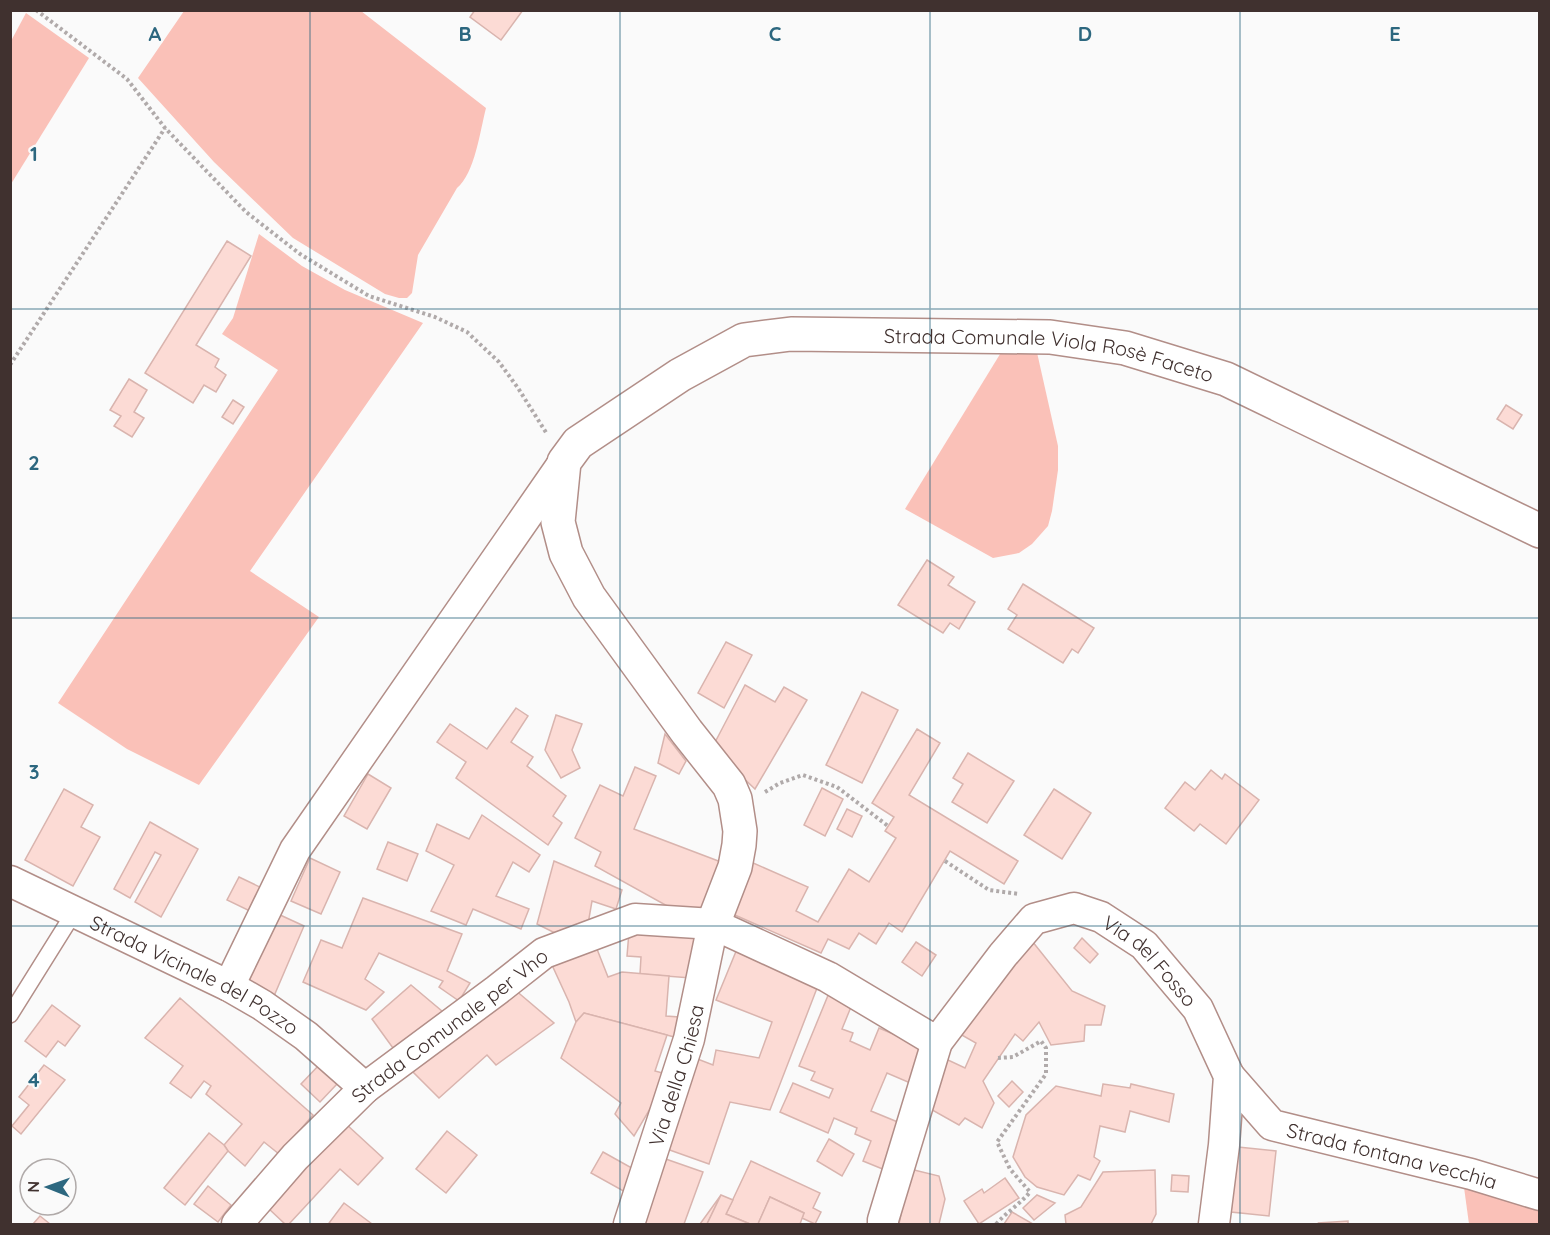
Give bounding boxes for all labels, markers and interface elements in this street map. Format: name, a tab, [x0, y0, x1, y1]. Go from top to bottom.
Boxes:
text: A	[149, 21, 162, 46]
text: B	[458, 21, 472, 46]
text: C	[769, 21, 782, 46]
text: D	[1078, 21, 1092, 46]
text: E	[1389, 21, 1401, 46]
text: 1	[30, 141, 38, 166]
street label: Strada Comunale Viola Rosè Faceto	[884, 323, 1217, 387]
text: 2	[28, 450, 40, 475]
text: 3	[29, 759, 39, 784]
street label: Strada Vicinale del Pozzo	[86, 909, 304, 1040]
street label: Via del Fosso	[1098, 909, 1203, 1011]
street label: Strada Comunale per Vho	[345, 943, 553, 1108]
street label: Via della Chiesa	[643, 1002, 708, 1149]
text: 4	[28, 1067, 40, 1092]
street label: Strada fontana vecchia	[1284, 1117, 1500, 1194]
north arrow	[18, 1157, 78, 1217]
text: N	[23, 1181, 43, 1193]

